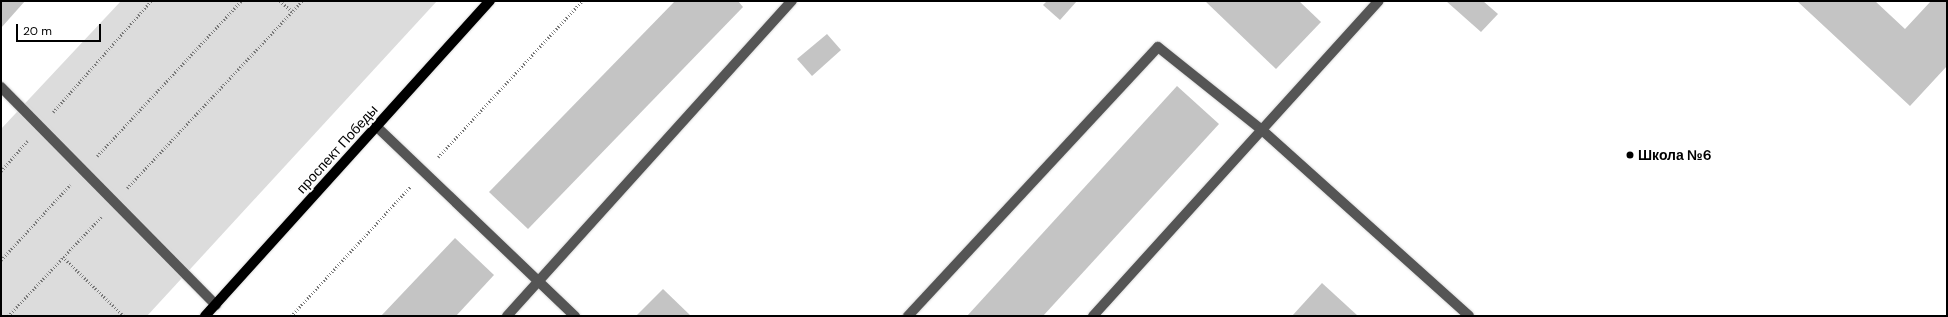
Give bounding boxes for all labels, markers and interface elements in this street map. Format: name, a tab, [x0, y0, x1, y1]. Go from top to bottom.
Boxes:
scale bar	[18, 16, 103, 42]
text: 20 m	[23, 23, 52, 39]
street label: проспект Победы	[293, 101, 381, 197]
place label: Школа №6	[1638, 147, 1712, 163]
marker: Школа №6	[1625, 150, 1635, 160]

